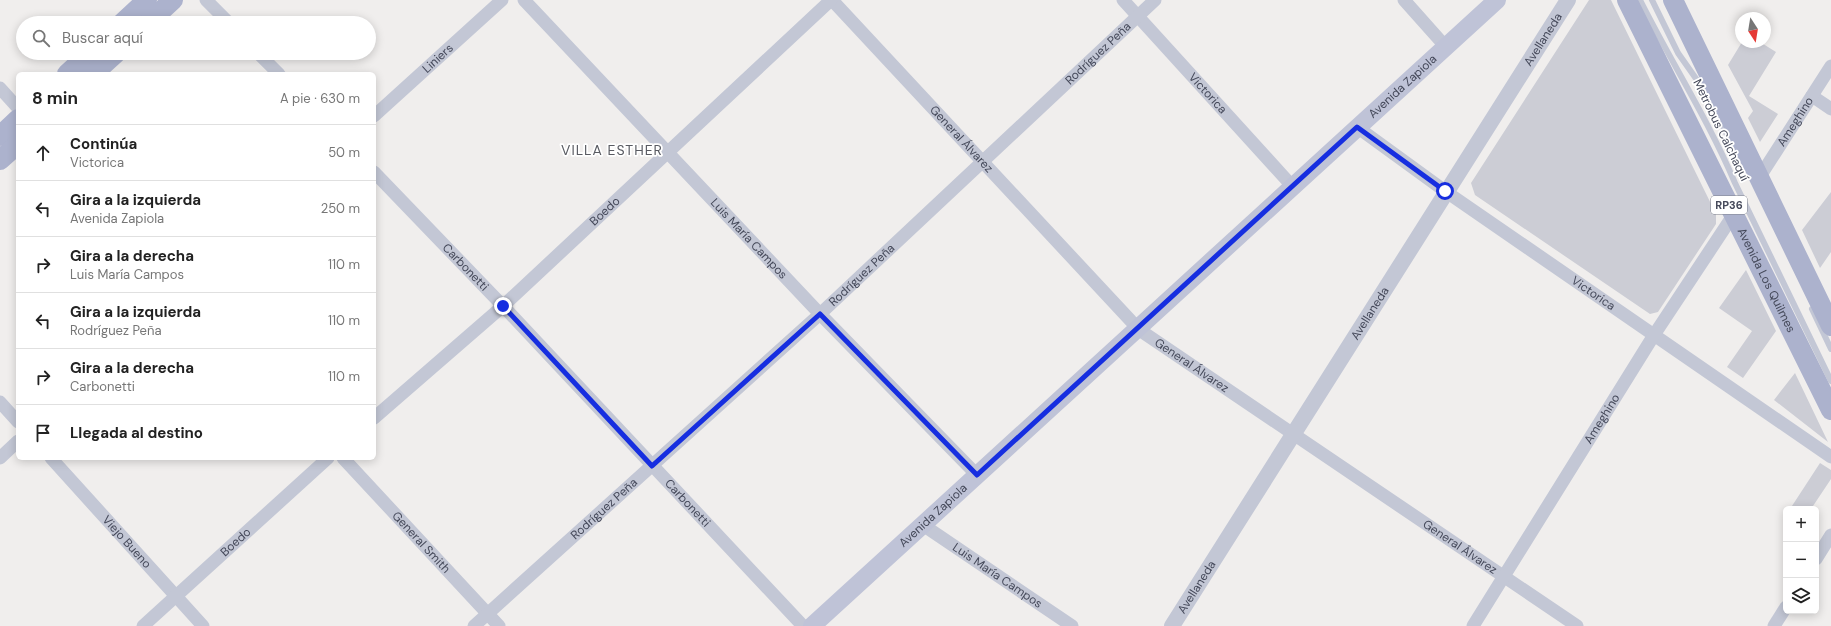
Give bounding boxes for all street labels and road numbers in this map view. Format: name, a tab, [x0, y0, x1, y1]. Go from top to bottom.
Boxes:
street label: Avellaneda	[1520, 10, 1566, 69]
street label: Rodríguez Peña	[1062, 19, 1134, 88]
street label: Liniers	[419, 40, 457, 76]
street label: Avenida Zapiola	[1365, 51, 1440, 122]
street label: Victorica	[1185, 69, 1231, 117]
street label: Metrobus Calchaquí	[1689, 76, 1753, 184]
street label: Ameghino	[1773, 94, 1817, 150]
street label: General Álvarez	[926, 102, 997, 176]
street label: Boedo	[586, 193, 623, 229]
street label: Luis María Campos	[707, 195, 791, 282]
road number: RP36	[1711, 196, 1747, 214]
street label: Avenida Los Quilmes	[1734, 225, 1799, 335]
street label: Carbonetti	[439, 240, 492, 294]
street label: Rodríguez Peña	[825, 240, 898, 310]
street label: Victorica	[1568, 272, 1619, 314]
street label: Avellaneda	[1347, 284, 1393, 343]
street label: General Álvarez	[1152, 334, 1232, 396]
street label: Ameghino	[1580, 391, 1623, 447]
street label: Rodríguez Peña	[567, 475, 641, 543]
street label: Carbonetti	[661, 476, 714, 530]
street label: Avenida Zapiola	[896, 480, 971, 551]
street label: General Smith	[389, 508, 454, 577]
street label: Viejo Bueno	[99, 512, 155, 572]
street label: General Álvarez	[1420, 516, 1500, 578]
street label: Boedo	[217, 524, 254, 560]
street label: Luis María Campos	[949, 539, 1046, 612]
street label: Avellaneda	[1174, 558, 1219, 617]

